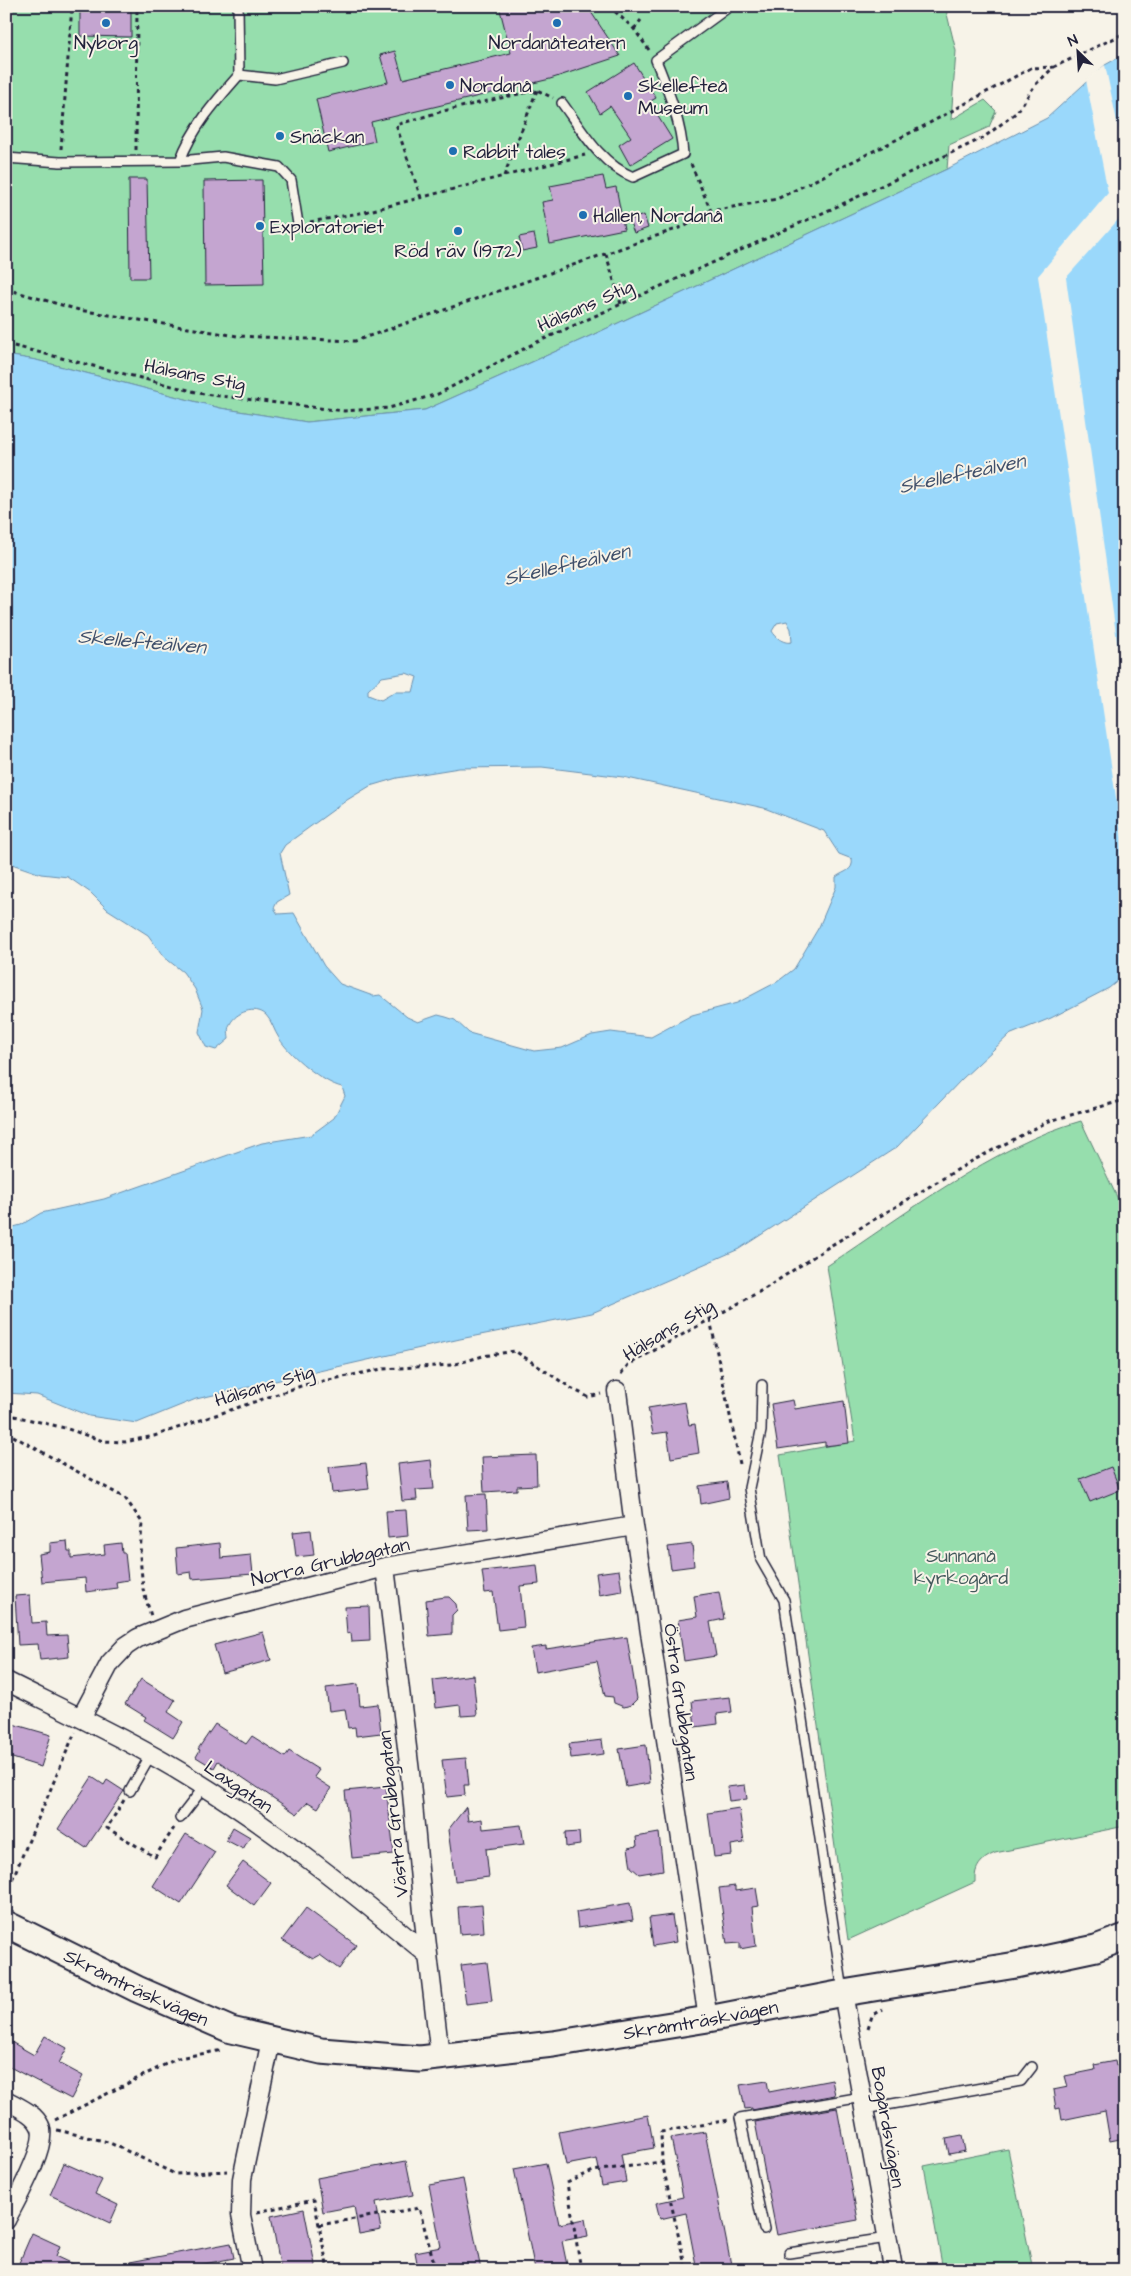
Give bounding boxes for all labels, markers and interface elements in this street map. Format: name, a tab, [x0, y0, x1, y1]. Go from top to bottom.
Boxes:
marker: Nyborg	[100, 17, 112, 29]
marker: Nordanåteatern	[551, 17, 563, 29]
north arrow	[1054, 28, 1104, 78]
place label: Nyborg	[74, 30, 138, 58]
place label: Nordanåteatern	[488, 30, 626, 57]
text: N	[1065, 30, 1081, 52]
place label: Nordanå	[460, 73, 532, 100]
place label: Skellefteå Museum	[638, 73, 728, 122]
marker: Nordanå	[444, 79, 456, 91]
marker: Skellefteå Museum	[622, 90, 634, 102]
place label: Snäckan	[290, 124, 364, 151]
marker: Snäckan	[274, 130, 286, 142]
place label: Rabbit tales	[463, 139, 566, 166]
marker: Rabbit tales	[447, 145, 459, 157]
place label: Hallen, Nordanå	[593, 203, 723, 230]
marker: Hallen, Nordanå	[577, 209, 589, 221]
place label: Exploratoriet	[270, 214, 385, 241]
marker: Exploratoriet	[254, 220, 266, 232]
marker: Röd räv (1972)	[452, 225, 464, 237]
place label: Röd räv (1972)	[394, 238, 522, 265]
street label: Hälsans Stig	[533, 273, 639, 340]
street label: Hälsans Stig	[142, 352, 248, 400]
water label: Skellefteälven	[897, 447, 1030, 501]
water label: Skellefteälven	[502, 536, 635, 593]
water label: Skellefteälven	[77, 622, 209, 662]
street label: Hälsans Stig	[618, 1292, 720, 1369]
street label: Hälsans Stig	[211, 1358, 318, 1415]
street label: Norra Grubbgatan	[248, 1531, 412, 1595]
park label: Sunnanå kyrkogård	[914, 1543, 1009, 1593]
street label: Östra Grubbgatan	[655, 1622, 705, 1783]
street label: Västra Grubbgatan	[371, 1729, 417, 1899]
street label: Laxgatan	[198, 1754, 278, 1821]
street label: Skråmträskvägen	[59, 1943, 213, 2034]
street label: Skråmträskvägen	[621, 1994, 781, 2047]
street label: Bogårdsvägen	[863, 2065, 911, 2190]

